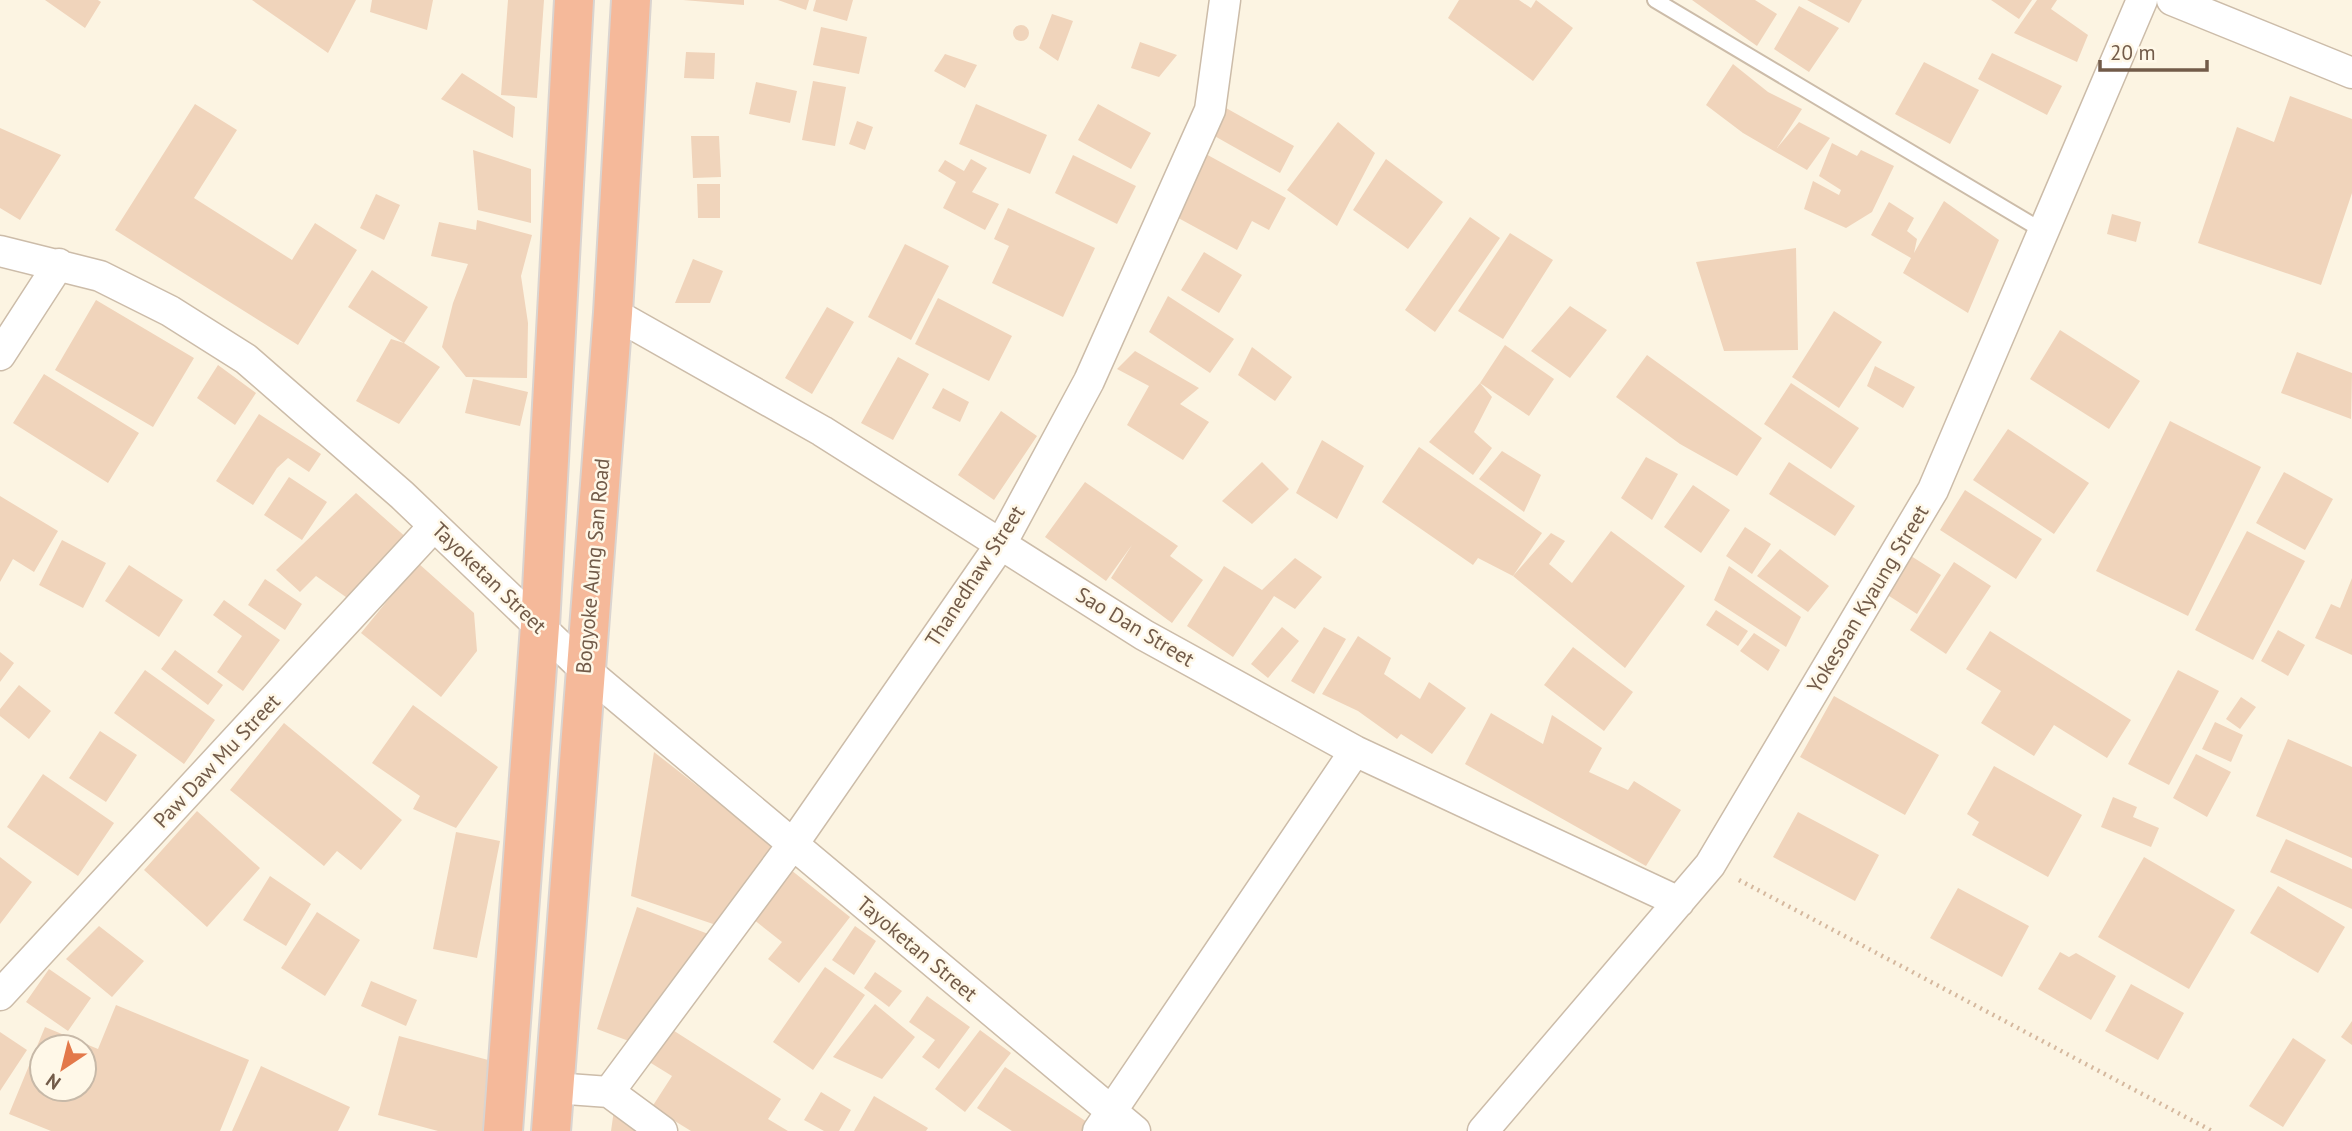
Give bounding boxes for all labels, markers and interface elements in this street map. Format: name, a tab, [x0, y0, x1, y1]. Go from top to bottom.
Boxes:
scale bar	[2100, 28, 2207, 72]
text: 20 m	[2110, 39, 2156, 66]
street label: Bogyoke Aung San Road	[570, 457, 615, 675]
street label: Thanedhaw Street	[919, 500, 1030, 651]
street label: Yokesoan Kyaung Street	[1801, 500, 1934, 698]
street label: Tayoketan Street	[426, 516, 552, 639]
street label: Sao Dan Street	[1071, 581, 1199, 672]
street label: Paw Daw Mu Street	[147, 688, 286, 833]
street label: Tayoketan Street	[851, 890, 983, 1007]
north arrow	[28, 1033, 98, 1103]
text: N	[41, 1069, 65, 1095]

